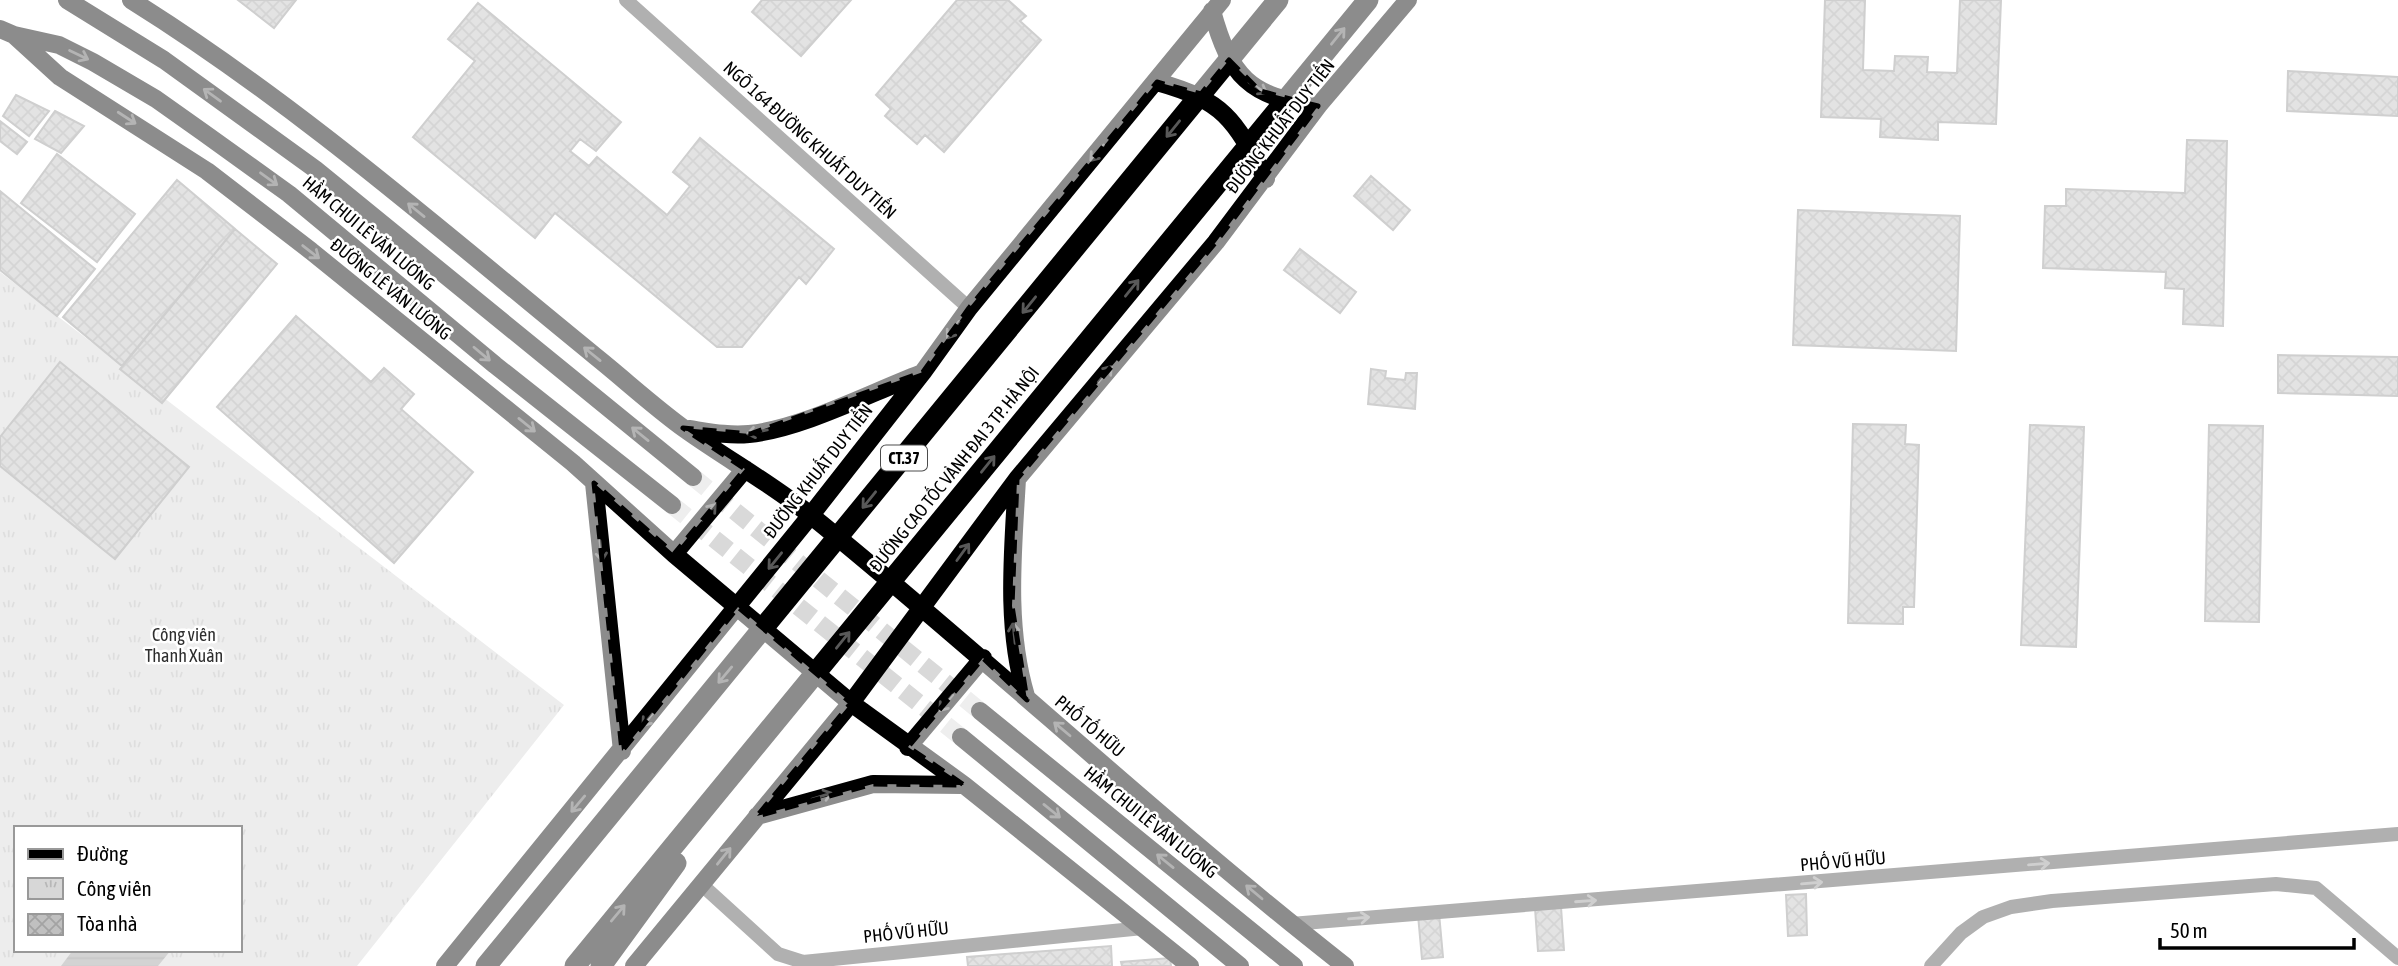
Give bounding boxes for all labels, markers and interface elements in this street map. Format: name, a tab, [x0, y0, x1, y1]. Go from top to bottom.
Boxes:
one-way arrow	[1331, 28, 1346, 46]
one-way arrow	[68, 48, 89, 62]
street label: ĐƯỜNG KHUẤT DUY TIẾN	[1220, 54, 1339, 197]
street label: NGÕ 164 ĐƯỜNG KHUẤT DUY TIẾN	[719, 55, 902, 223]
one-way arrow	[1248, 81, 1268, 95]
one-way arrow	[203, 88, 222, 103]
one-way arrow	[117, 111, 136, 126]
one-way arrow	[1165, 119, 1181, 137]
one-way arrow	[1089, 144, 1105, 162]
street label: HẦM CHUI LÊ VĂN LƯƠNG	[299, 170, 441, 294]
one-way arrow	[259, 172, 278, 186]
one-way arrow	[408, 202, 426, 218]
street label: ĐƯỜNG LÊ VĂN LƯƠNG	[326, 234, 456, 344]
one-way arrow	[302, 244, 320, 259]
one-way arrow	[1124, 280, 1140, 298]
one-way arrow	[1021, 295, 1037, 313]
one-way arrow	[946, 320, 960, 339]
one-way arrow	[584, 346, 602, 362]
one-way arrow	[473, 347, 491, 362]
street label: ĐƯỜNG CAO TỐC VÀNH ĐAI 3 TP. HÀ NỘI	[863, 361, 1043, 576]
one-way arrow	[1097, 366, 1113, 384]
street label: ĐƯỜNG KHUẤT DUY TIẾN	[758, 399, 877, 542]
one-way arrow	[517, 418, 535, 433]
one-way arrow	[746, 425, 769, 439]
one-way arrow	[632, 426, 650, 442]
road number: CT.37	[881, 446, 927, 471]
one-way arrow	[979, 455, 995, 473]
one-way arrow	[861, 490, 877, 508]
one-way arrow	[702, 503, 717, 521]
one-way arrow	[595, 539, 608, 561]
one-way arrow	[956, 543, 970, 562]
one-way arrow	[767, 552, 782, 570]
one-way arrow	[1008, 622, 1021, 645]
park label: Công viên Thanh Xuân	[145, 624, 223, 666]
one-way arrow	[836, 631, 851, 649]
one-way arrow	[717, 666, 733, 684]
street label: PHỐ TỐ HỮU	[1051, 689, 1130, 761]
one-way arrow	[938, 693, 954, 711]
one-way arrow	[641, 708, 657, 726]
one-way arrow	[1053, 721, 1071, 737]
street label: HẦM CHUI LÊ VĂN LƯƠNG	[1080, 760, 1223, 882]
one-way arrow	[811, 789, 833, 802]
one-way arrow	[571, 795, 587, 813]
one-way arrow	[1042, 804, 1060, 819]
legend	[14, 826, 242, 952]
text: Đường	[77, 841, 128, 865]
street label: PHỐ VŨ HỮU	[1799, 845, 1887, 875]
one-way arrow	[716, 848, 731, 866]
one-way arrow	[1157, 853, 1175, 869]
one-way arrow	[2027, 857, 2050, 870]
text: Công viên	[77, 876, 152, 900]
one-way arrow	[1801, 876, 1823, 889]
one-way arrow	[1245, 884, 1263, 900]
one-way arrow	[1574, 894, 1596, 907]
one-way arrow	[610, 905, 626, 923]
scale bar	[2160, 906, 2354, 950]
text: Tòa nhà	[77, 911, 138, 935]
one-way arrow	[1347, 911, 1370, 924]
street label: PHỐ VŨ HỮU	[862, 915, 950, 947]
text: 50 m	[2170, 918, 2208, 942]

